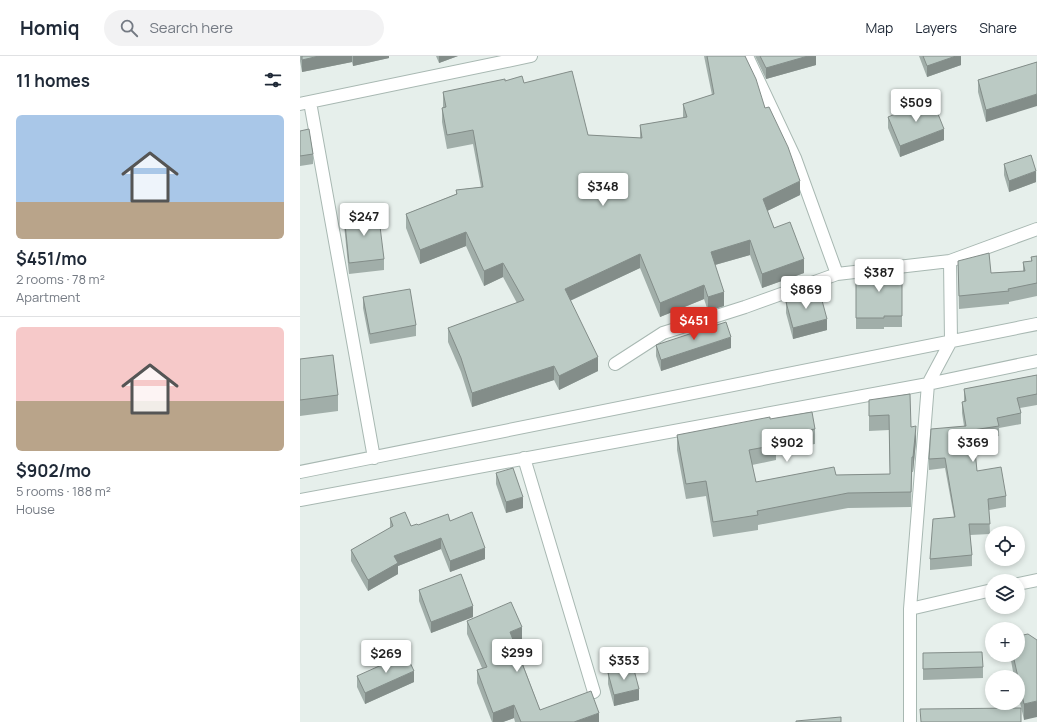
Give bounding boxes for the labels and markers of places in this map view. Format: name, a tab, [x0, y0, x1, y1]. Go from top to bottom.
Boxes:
pin: $509	[892, 89, 940, 123]
pin: $348	[579, 173, 627, 207]
pin: $247	[340, 203, 388, 237]
pin: $387	[855, 259, 903, 293]
pin: $869	[782, 276, 830, 310]
pin: $451	[670, 307, 718, 341]
pin: $902	[763, 429, 811, 463]
pin: $369	[949, 429, 997, 463]
pin: $299	[493, 639, 541, 673]
pin: $269	[362, 640, 410, 674]
pin: $353	[600, 647, 648, 681]

